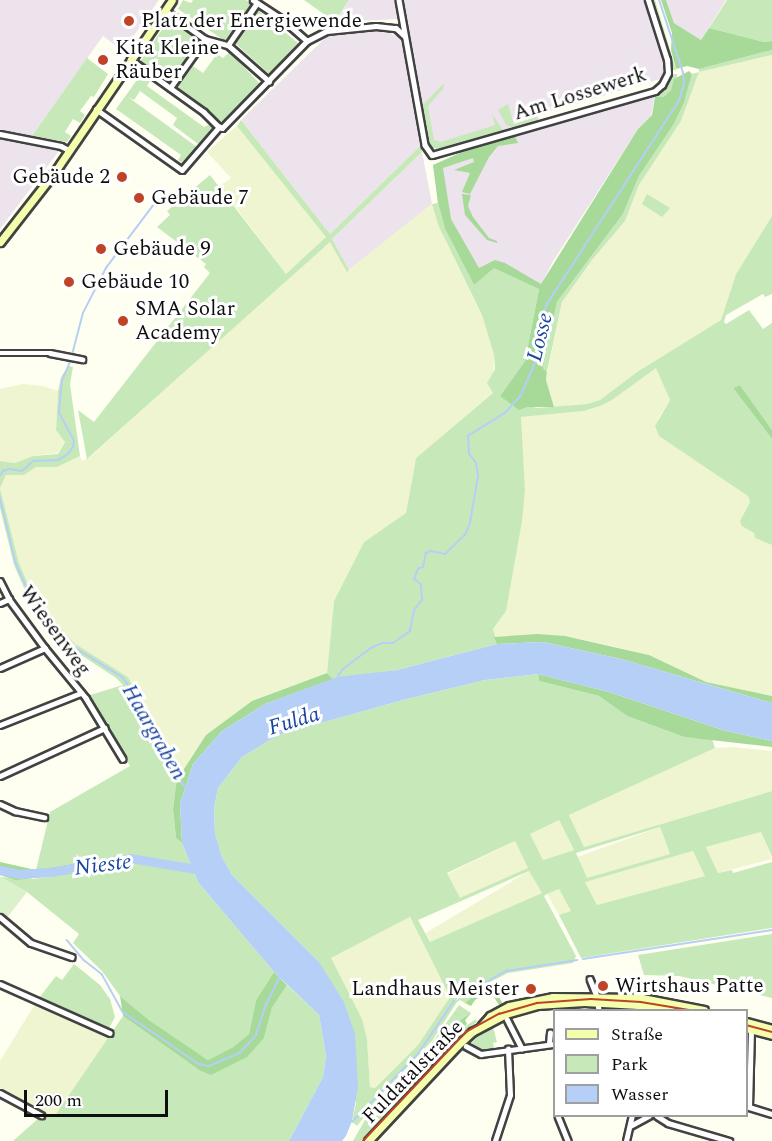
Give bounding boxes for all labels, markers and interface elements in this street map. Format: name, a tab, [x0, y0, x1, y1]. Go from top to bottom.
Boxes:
place label: Platz der Energiewende	[141, 8, 362, 34]
marker: Platz der Energiewende	[122, 14, 136, 28]
place label: Kita Kleine Räuber	[115, 35, 219, 85]
marker: Kita Kleine Räuber	[96, 53, 110, 67]
street label: Am Lossewerk	[510, 62, 650, 126]
place label: Gebäude 2	[12, 164, 110, 190]
marker: Gebäude 2	[115, 170, 129, 184]
place label: Gebäude 7	[151, 185, 249, 211]
marker: Gebäude 7	[132, 191, 146, 205]
place label: Gebäude 9	[113, 236, 211, 262]
marker: Gebäude 9	[94, 242, 108, 256]
place label: Gebäude 10	[81, 269, 189, 295]
marker: Gebäude 10	[62, 275, 76, 289]
place label: SMA Solar Academy	[135, 296, 235, 346]
water label: Losse	[521, 310, 559, 364]
marker: SMA Solar Academy	[116, 314, 130, 328]
street label: Wiesenweg	[14, 581, 96, 681]
water label: Haargraben	[116, 679, 192, 785]
water label: Fulda	[265, 701, 323, 741]
water label: Nieste	[73, 848, 133, 882]
place label: Wirtshaus Patte	[615, 973, 764, 999]
place label: Landhaus Meister	[351, 976, 519, 1002]
marker: Wirtshaus Patte	[596, 979, 610, 993]
marker: Landhaus Meister	[524, 982, 538, 996]
legend	[553, 1009, 748, 1117]
street label: Fuldatalstraße	[357, 1015, 469, 1129]
text: Straße	[611, 1021, 663, 1048]
text: Park	[611, 1051, 648, 1078]
scale bar	[27, 1078, 171, 1116]
text: Wasser	[611, 1081, 668, 1108]
text: 200 m	[35, 1087, 82, 1114]

